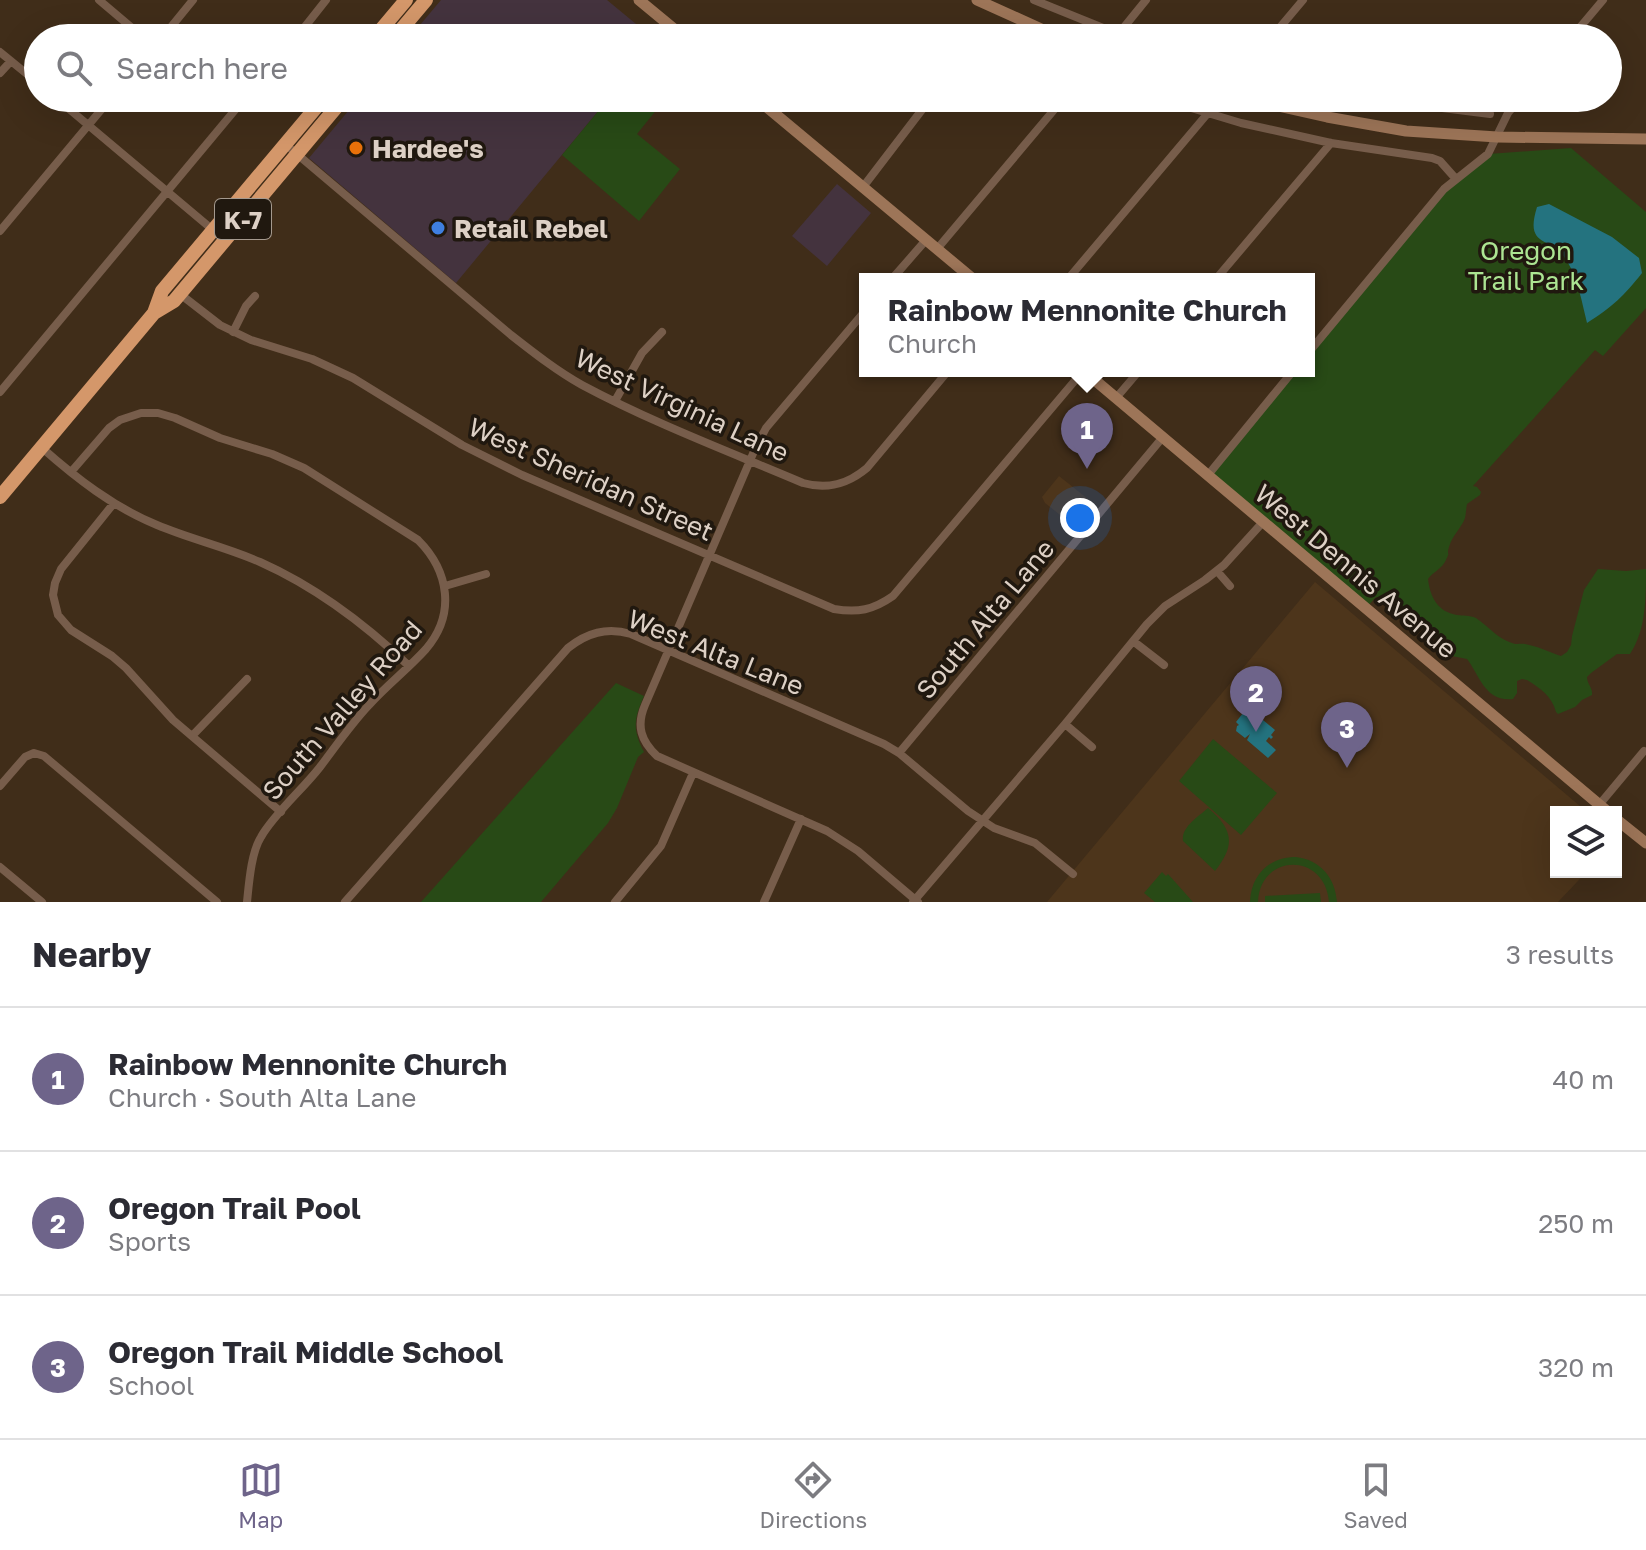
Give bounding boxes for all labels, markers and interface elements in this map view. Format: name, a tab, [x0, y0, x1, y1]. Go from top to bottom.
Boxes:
search box	[24, 24, 1622, 112]
icon: search	[52, 46, 96, 90]
text: Search here	[116, 50, 288, 86]
place label: Hardee's	[372, 133, 484, 164]
marker: Hardee's	[347, 139, 365, 157]
road number: K-7	[215, 199, 271, 239]
place label: Retail Rebel	[454, 213, 608, 244]
marker: Retail Rebel	[429, 219, 447, 237]
park label: Oregon Trail Park	[1468, 235, 1585, 296]
popup	[859, 273, 1315, 377]
text: Rainbow Mennonite Church	[887, 292, 1287, 328]
text: Church	[887, 328, 977, 359]
street label: West Virginia Lane	[570, 342, 794, 468]
pin: 1	[1061, 403, 1113, 469]
street label: West Sheridan Street	[464, 411, 718, 547]
street label: West Dennis Avenue	[1249, 478, 1463, 664]
your location	[1060, 498, 1100, 538]
street label: South Alta Lane	[909, 533, 1061, 705]
street label: West Alta Lane	[624, 603, 808, 701]
street label: South Valley Road	[256, 614, 428, 806]
pin: 2	[1230, 666, 1282, 732]
pin: 3	[1321, 702, 1373, 768]
map controls	[1550, 806, 1622, 878]
button: layers	[1550, 806, 1622, 878]
text: Nearby	[32, 934, 152, 974]
text: 3 results	[1506, 939, 1614, 970]
text: Rainbow Mennonite Church	[108, 1046, 507, 1082]
text: 1	[51, 1064, 65, 1095]
text: 40 m	[1553, 1064, 1614, 1095]
text: Church · South Alta Lane	[108, 1082, 416, 1113]
text: Oregon Trail Pool	[108, 1190, 361, 1226]
text: 2	[50, 1208, 66, 1239]
text: 250 m	[1538, 1208, 1614, 1239]
text: Sports	[108, 1226, 191, 1257]
text: Oregon Trail Middle School	[108, 1334, 503, 1370]
text: 3	[50, 1352, 66, 1383]
text: 320 m	[1538, 1352, 1614, 1383]
text: School	[108, 1370, 194, 1401]
tab: Map	[238, 1458, 283, 1533]
tab: Directions	[760, 1458, 867, 1533]
tab: Saved	[1344, 1458, 1408, 1533]

